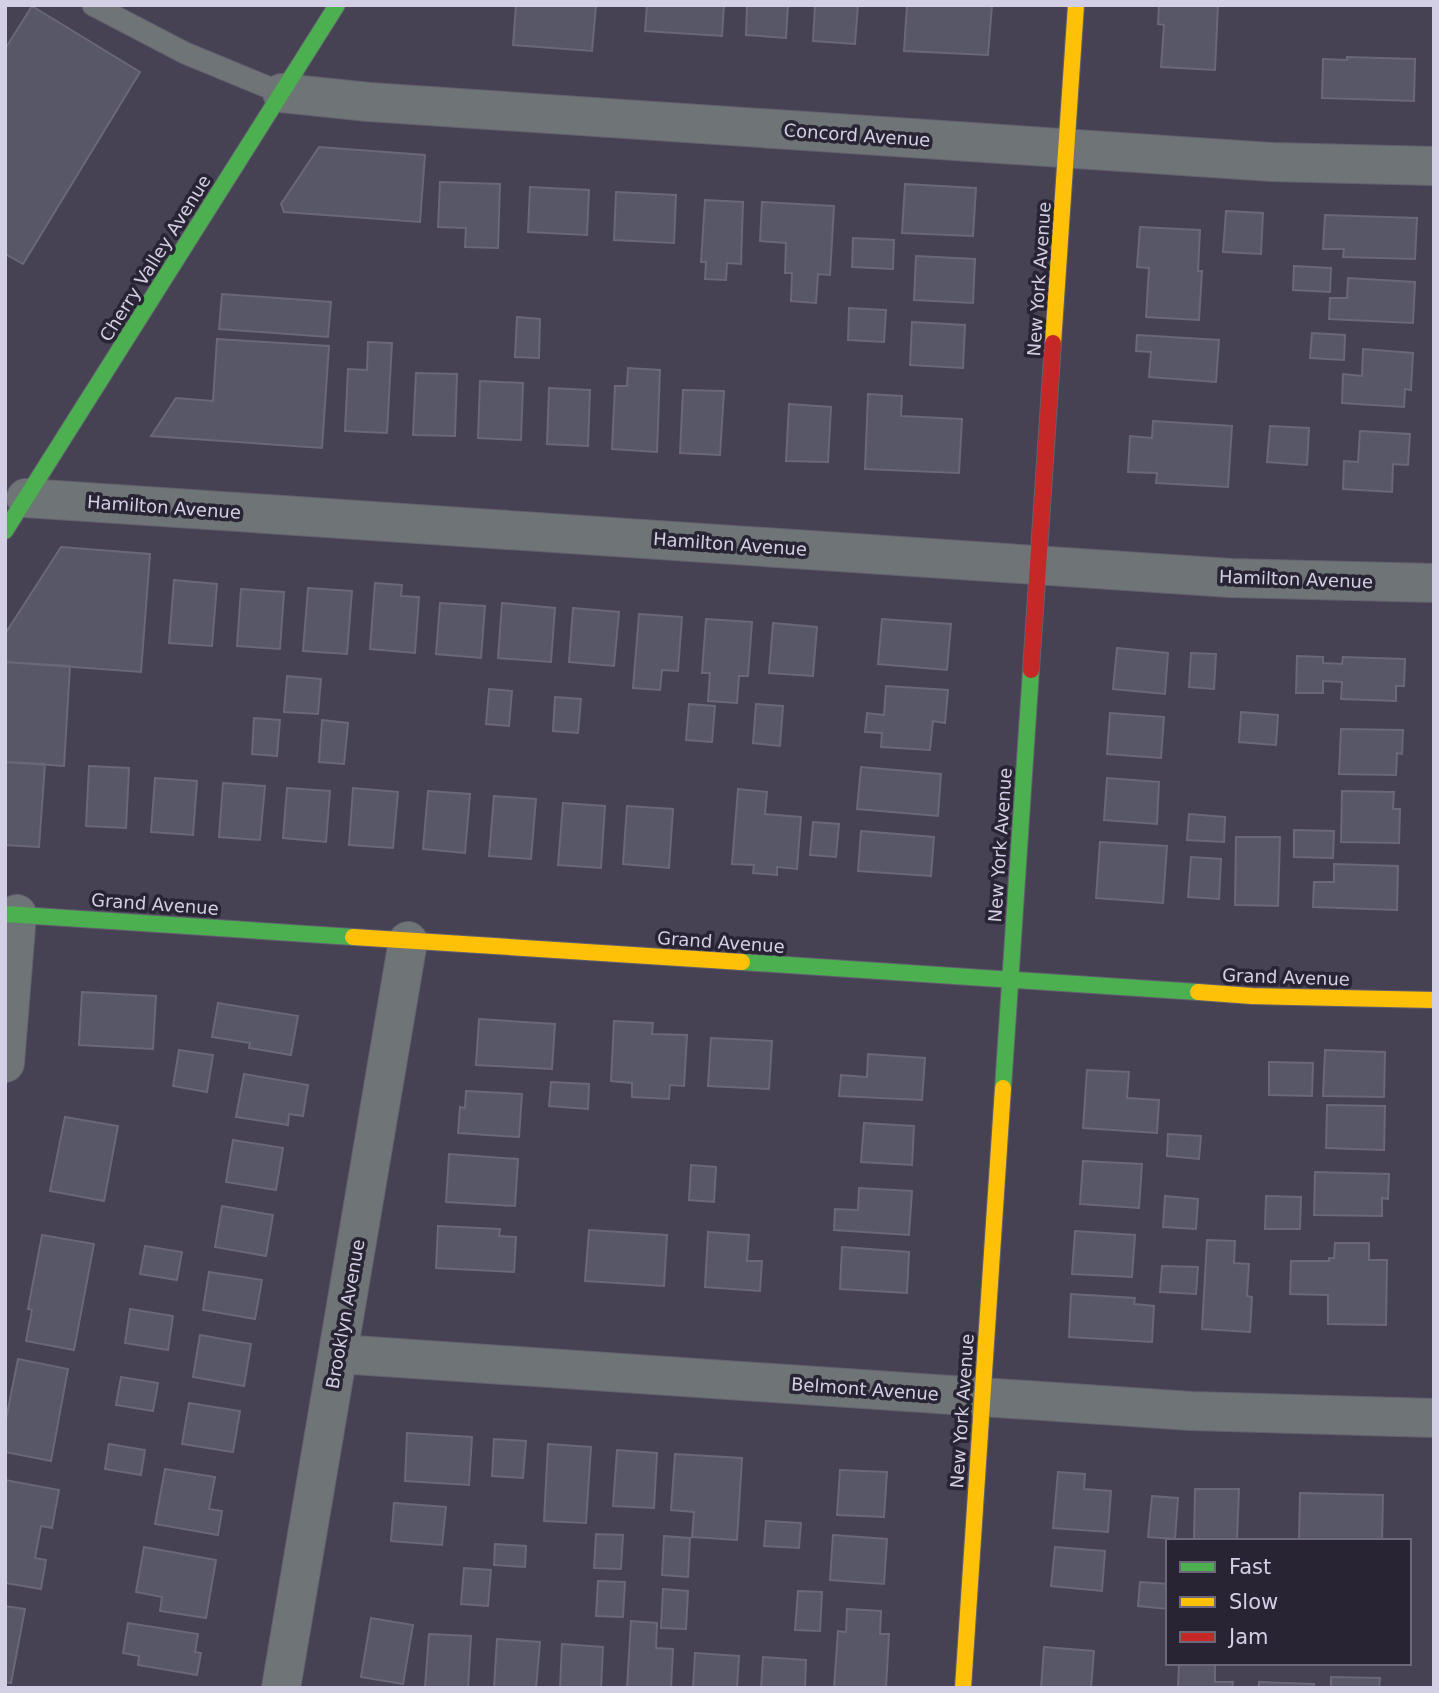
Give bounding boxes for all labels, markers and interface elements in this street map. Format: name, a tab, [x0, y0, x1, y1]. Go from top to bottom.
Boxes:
street label: Concord Avenue	[783, 119, 931, 151]
street label: Cherry Valley Avenue	[95, 171, 215, 345]
street label: New York Avenue	[1023, 201, 1055, 357]
street label: Hamilton Avenue	[86, 491, 242, 523]
street label: Hamilton Avenue	[652, 528, 808, 560]
street label: Hamilton Avenue	[1219, 566, 1373, 592]
street label: New York Avenue	[984, 767, 1016, 923]
street label: Grand Avenue	[91, 889, 219, 919]
street label: Grand Avenue	[657, 927, 785, 957]
street label: Grand Avenue	[1222, 964, 1350, 990]
street label: Brooklyn Avenue	[322, 1238, 368, 1390]
street label: New York Avenue	[946, 1333, 978, 1489]
street label: Belmont Avenue	[790, 1373, 940, 1405]
legend	[1166, 1539, 1411, 1665]
text: Fast	[1229, 1555, 1271, 1579]
text: Slow	[1229, 1590, 1278, 1614]
text: Jam	[1227, 1625, 1269, 1649]

